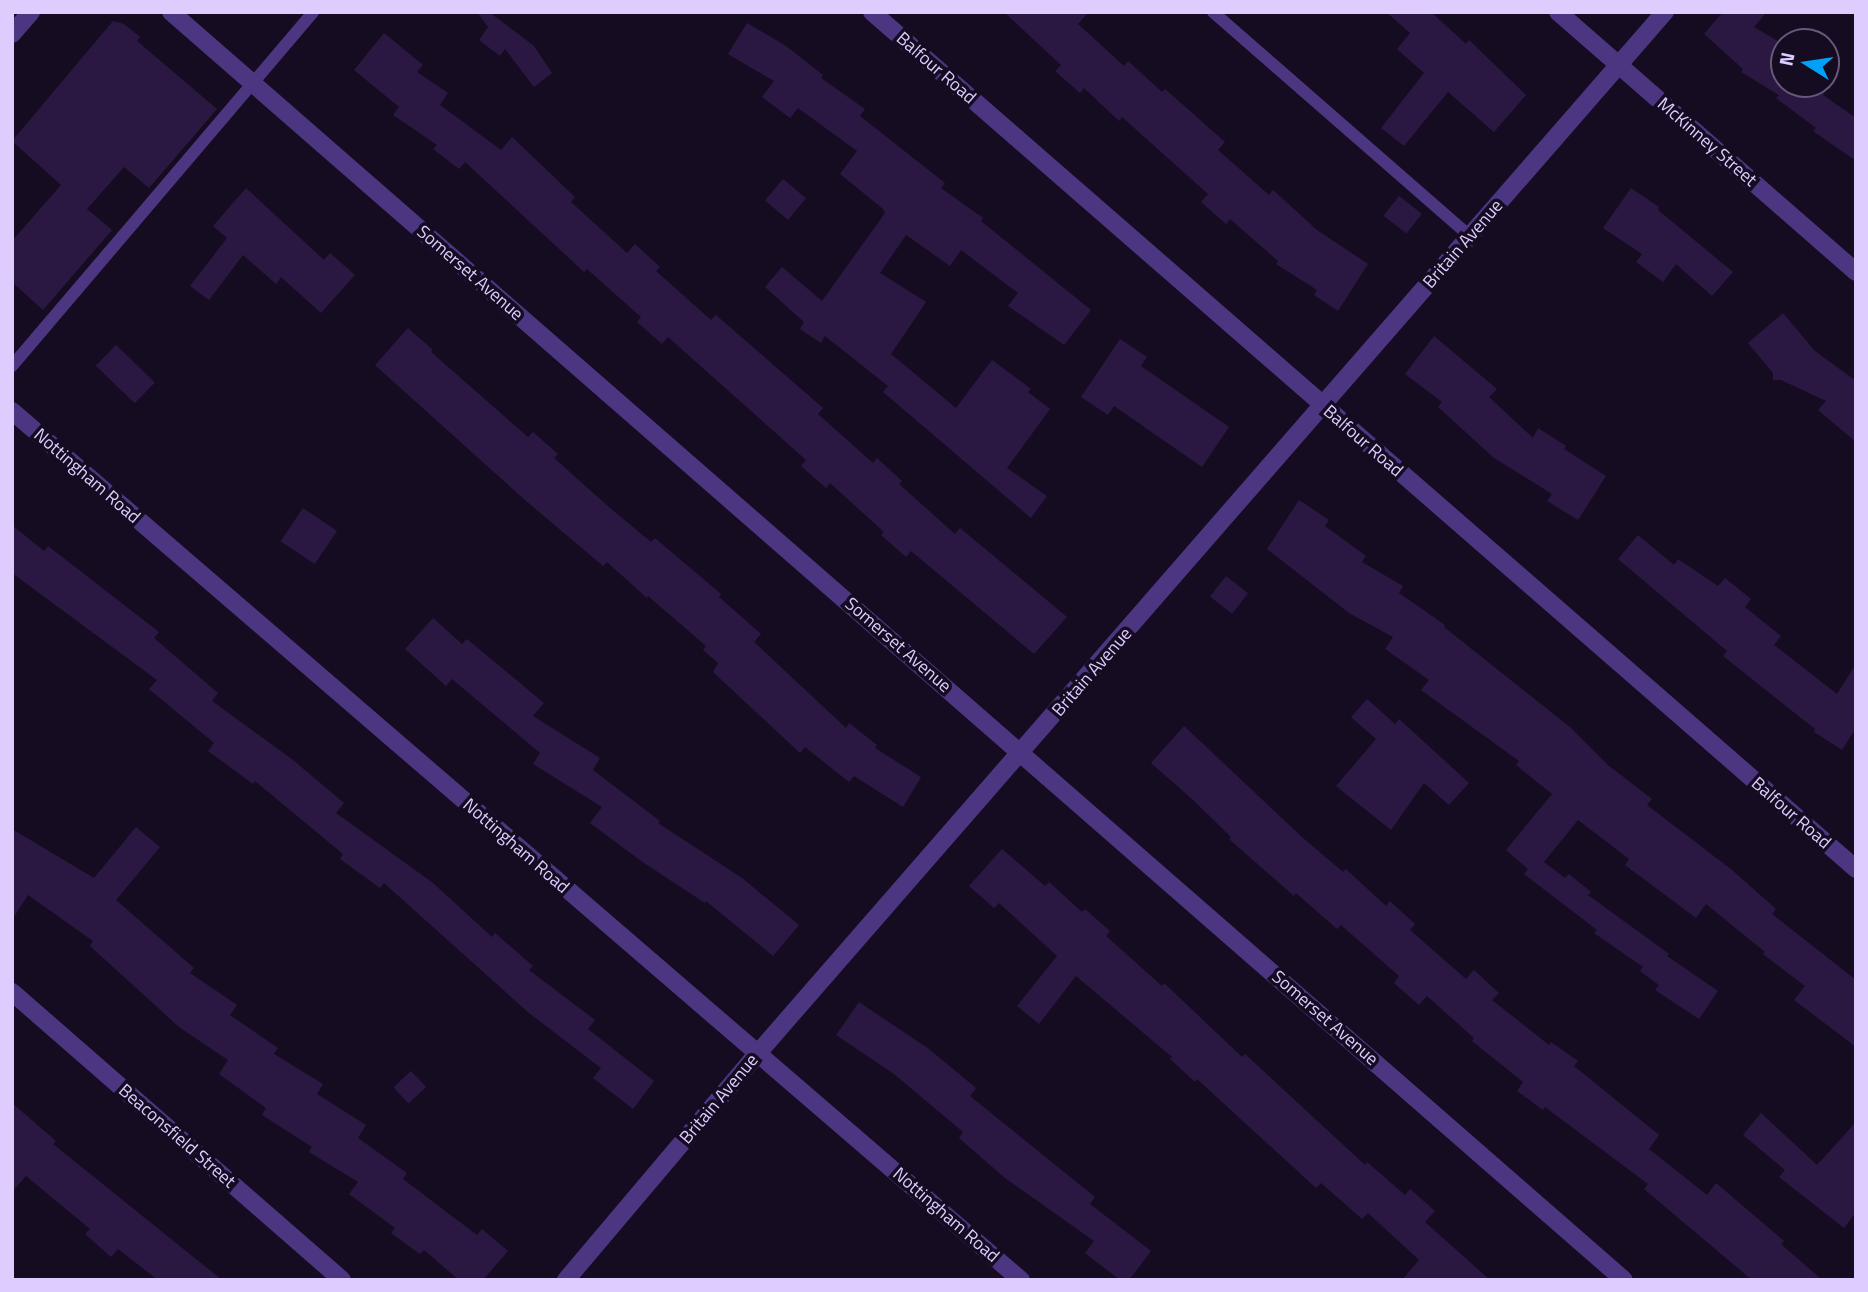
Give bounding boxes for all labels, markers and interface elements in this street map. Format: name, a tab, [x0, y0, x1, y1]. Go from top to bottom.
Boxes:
street label: Balfour Road	[892, 28, 980, 108]
north arrow	[1770, 28, 1840, 98]
text: N	[1770, 49, 1801, 68]
street label: McKinney Street	[1653, 93, 1761, 191]
street label: Britain Avenue	[1419, 195, 1507, 293]
street label: Somerset Avenue	[412, 221, 528, 325]
street label: Balfour Road	[1319, 401, 1407, 481]
street label: Nottingham Road	[29, 424, 145, 528]
street label: Somerset Avenue	[840, 593, 956, 697]
street label: Britain Avenue	[1048, 623, 1136, 721]
street label: Balfour Road	[1747, 773, 1835, 853]
street label: Nottingham Road	[458, 794, 574, 898]
street label: Somerset Avenue	[1267, 966, 1383, 1070]
street label: Britain Avenue	[675, 1050, 763, 1148]
street label: Beaconsfield Street	[114, 1079, 240, 1193]
street label: Nottingham Road	[888, 1163, 1004, 1267]

